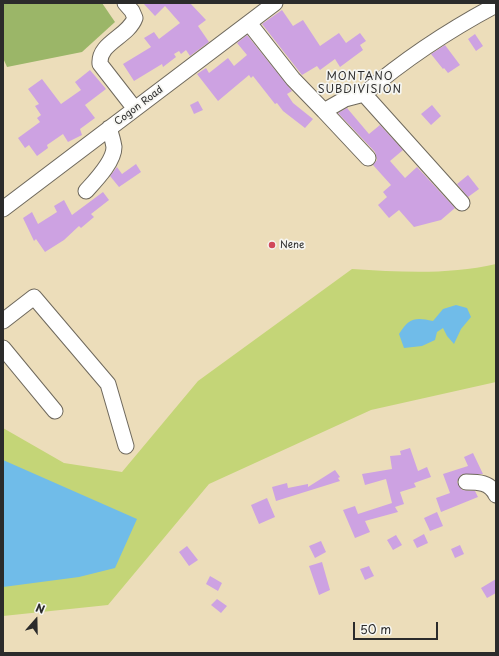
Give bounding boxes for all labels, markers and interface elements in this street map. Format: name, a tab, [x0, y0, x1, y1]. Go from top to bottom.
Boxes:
district label: MONTANO SUBDIVISION	[318, 70, 402, 96]
street label: Cogon Road	[112, 84, 166, 128]
place label: Nene	[280, 239, 304, 251]
marker: Nene	[267, 240, 277, 250]
text: N	[33, 599, 47, 618]
north arrow	[16, 600, 56, 640]
scale bar	[355, 614, 440, 640]
text: 50 m	[360, 620, 391, 638]

